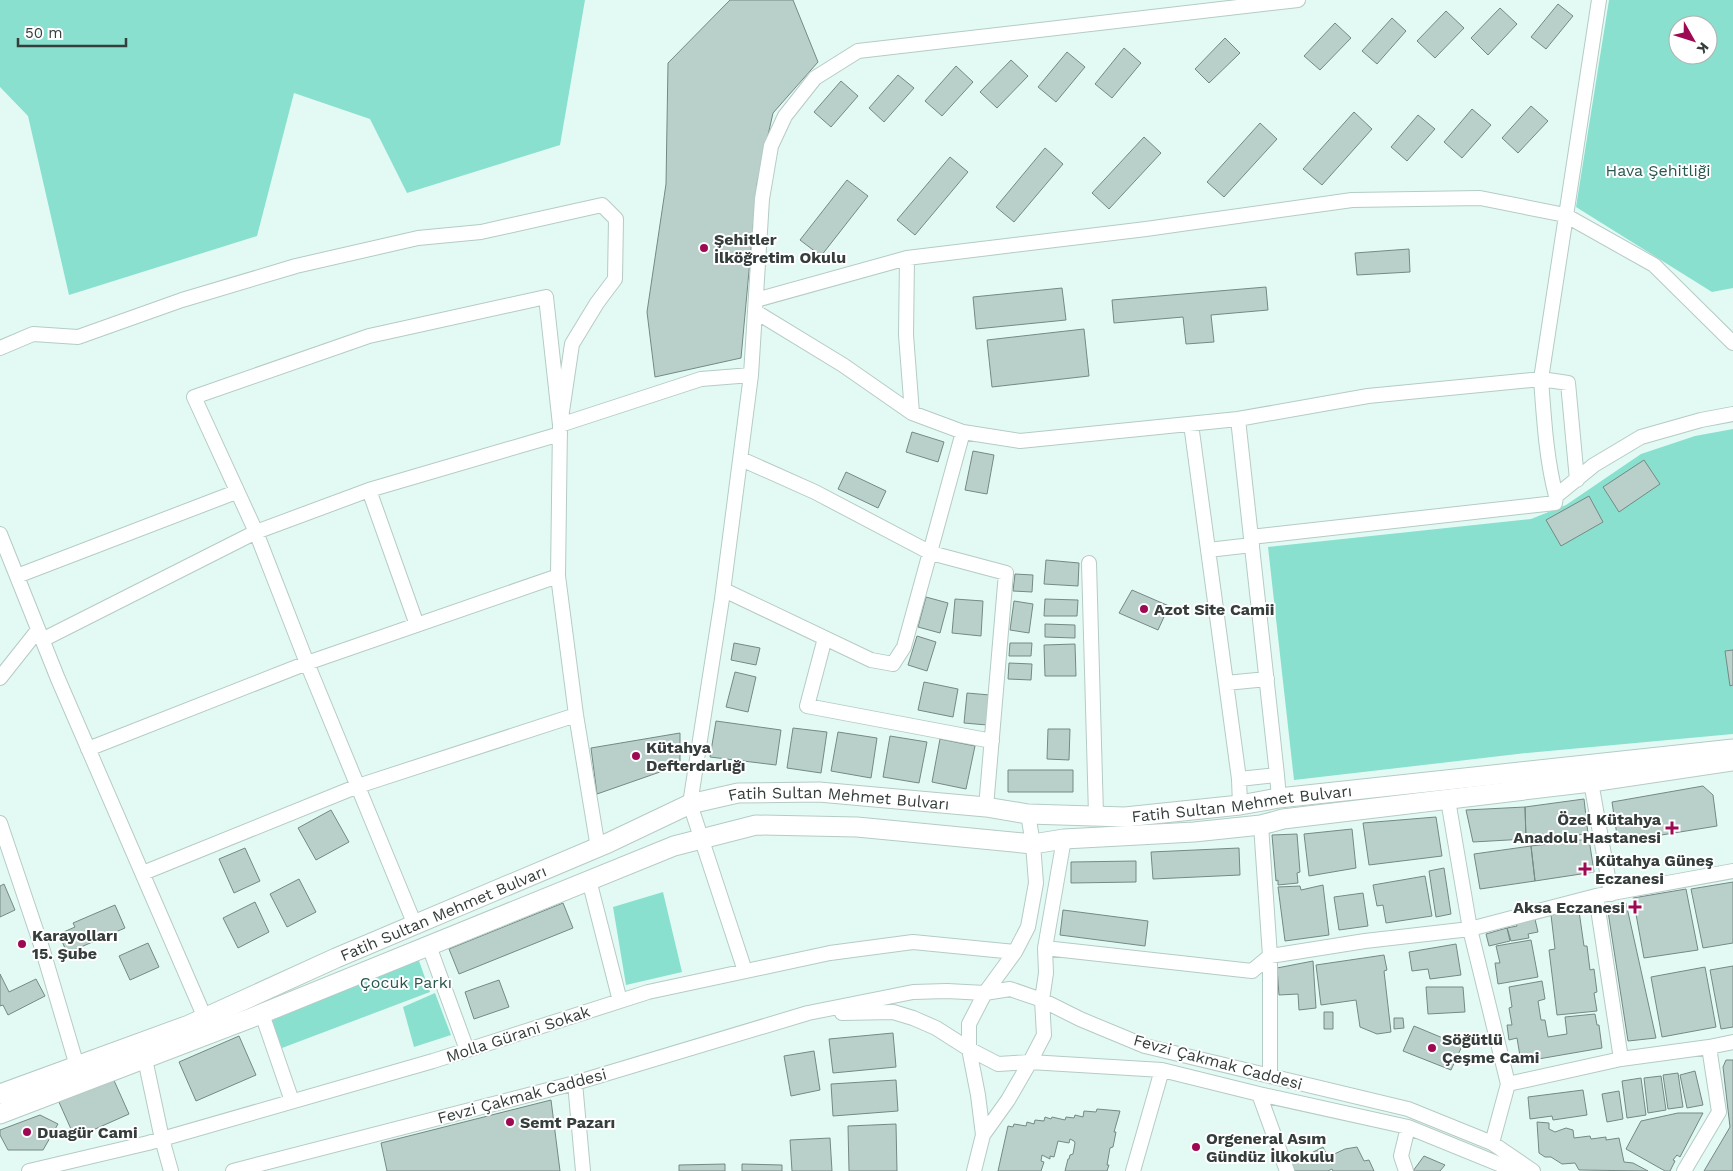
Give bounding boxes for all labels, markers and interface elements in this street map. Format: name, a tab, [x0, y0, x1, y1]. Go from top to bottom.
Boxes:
scale bar	[18, 15, 125, 47]
north arrow	[1668, 15, 1718, 65]
text: 50 m	[25, 24, 62, 42]
text: K	[1694, 39, 1712, 57]
park label: Hava Şehitliği	[1606, 161, 1710, 180]
place label: Şehitler İlköğretim Okulu	[714, 230, 846, 267]
marker: Şehitler İlköğretim Okulu	[698, 242, 710, 254]
place label: Azot Site Camii	[1154, 600, 1274, 619]
marker: Azot Site Camii	[1138, 603, 1150, 615]
place label: Kütahya Defterdarlığı	[646, 738, 746, 775]
marker: Kütahya Defterdarlığı	[630, 750, 642, 762]
street label: Fatih Sultan Mehmet Bulvarı	[1131, 781, 1353, 826]
street label: Fatih Sultan Mehmet Bulvarı	[726, 782, 950, 813]
place label: Özel Kütahya Anadolu Hastanesi	[1513, 810, 1662, 847]
marker: Özel Kütahya Anadolu Hastanesi	[1665, 821, 1679, 835]
place label: Kütahya Güneş Eczanesi	[1595, 851, 1714, 888]
street label: Fatih Sultan Mehmet Bulvarı	[337, 861, 549, 965]
marker: Kütahya Güneş Eczanesi	[1579, 863, 1591, 875]
place label: Aksa Eczanesi	[1513, 898, 1625, 917]
marker: Aksa Eczanesi	[1629, 901, 1641, 913]
place label: Karayolları 15. Şube	[32, 926, 118, 963]
marker: Karayolları 15. Şube	[16, 938, 28, 950]
park label: Çocuk Parkı	[360, 973, 452, 992]
street label: Molla Gürani Sokak	[444, 1002, 592, 1066]
street label: Fevzi Çakmak Caddesi	[1131, 1030, 1305, 1094]
place label: Söğütlü Çeşme Cami	[1442, 1030, 1539, 1067]
marker: Söğütlü Çeşme Cami	[1426, 1042, 1438, 1054]
street label: Fevzi Çakmak Caddesi	[435, 1064, 609, 1128]
place label: Semt Pazarı	[520, 1113, 615, 1132]
marker: Semt Pazarı	[504, 1116, 516, 1128]
place label: Duagür Cami	[37, 1123, 138, 1142]
marker: Duagür Cami	[21, 1126, 33, 1138]
place label: Orgeneral Asım Gündüz İlkokulu	[1206, 1129, 1334, 1166]
marker: Orgeneral Asım Gündüz İlkokulu	[1190, 1141, 1202, 1153]

